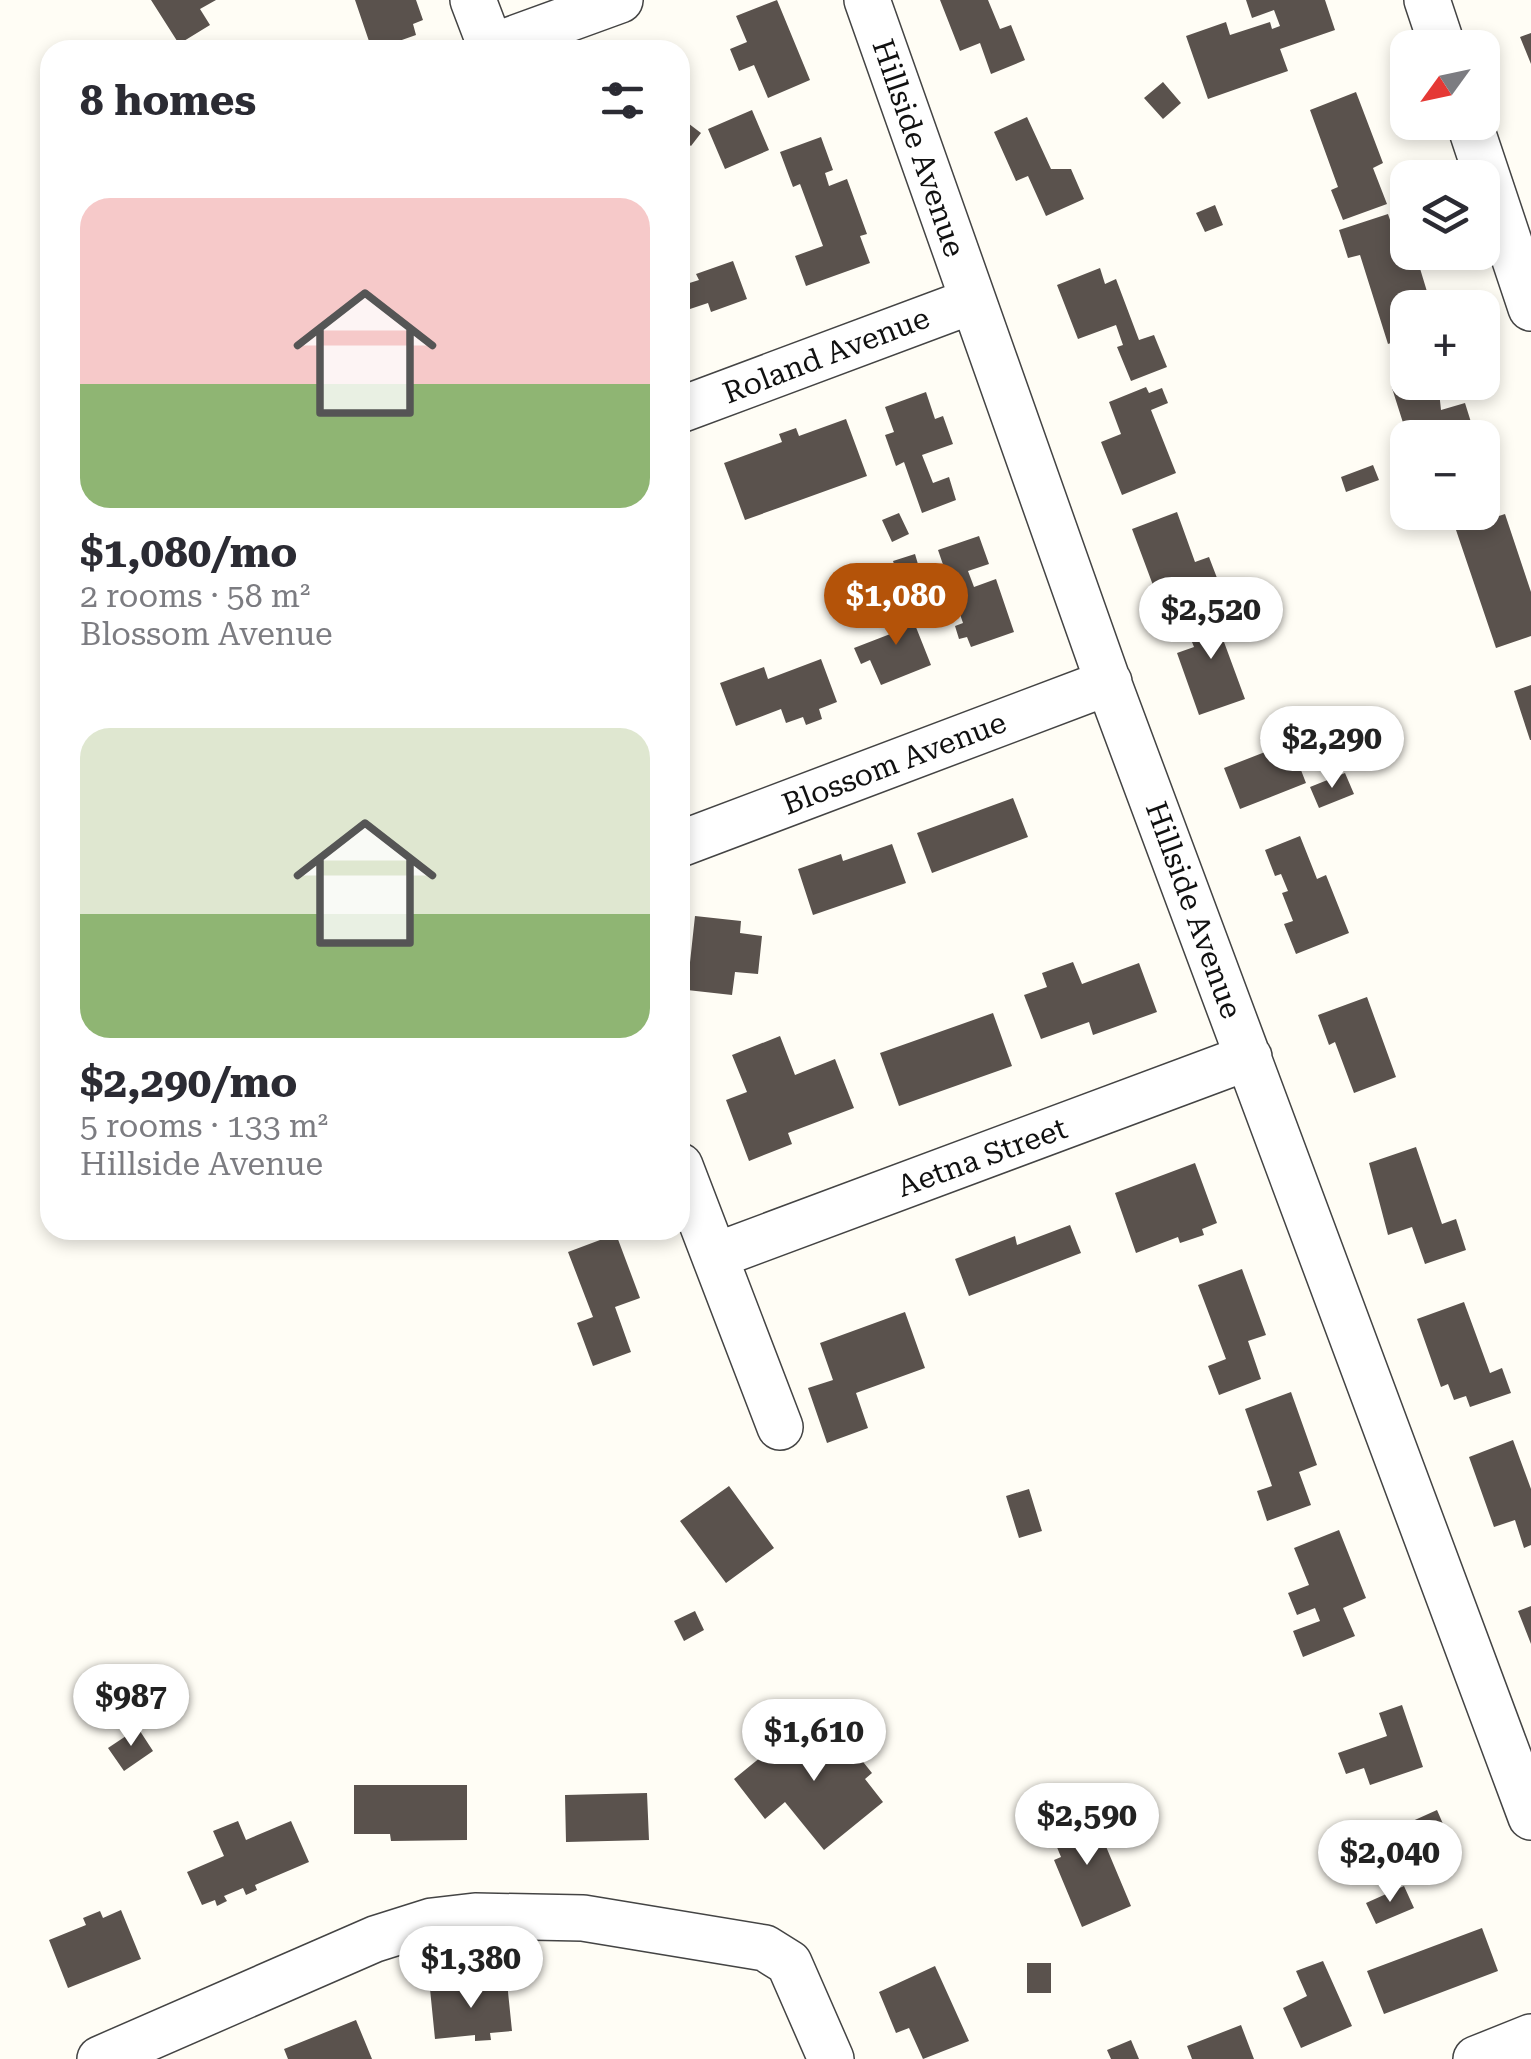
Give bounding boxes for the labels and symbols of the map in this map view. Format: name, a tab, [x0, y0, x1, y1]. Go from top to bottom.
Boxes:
north arrow	[1390, 30, 1500, 140]
street label: Hillside Avenue	[865, 35, 973, 261]
street label: Roland Avenue	[718, 300, 934, 410]
pin: $1,080	[815, 563, 977, 648]
pin: $2,520	[1130, 577, 1292, 662]
street label: Blossom Avenue	[777, 704, 1011, 822]
pin: $2,290	[1251, 706, 1413, 791]
street label: Hillside Avenue	[1139, 797, 1249, 1023]
street label: Aetna Street	[892, 1110, 1072, 1204]
pin: $987	[72, 1664, 190, 1749]
pin: $1,610	[733, 1699, 895, 1784]
pin: $2,590	[1006, 1783, 1168, 1868]
pin: $2,040	[1309, 1820, 1471, 1905]
pin: $1,380	[390, 1926, 552, 2011]

